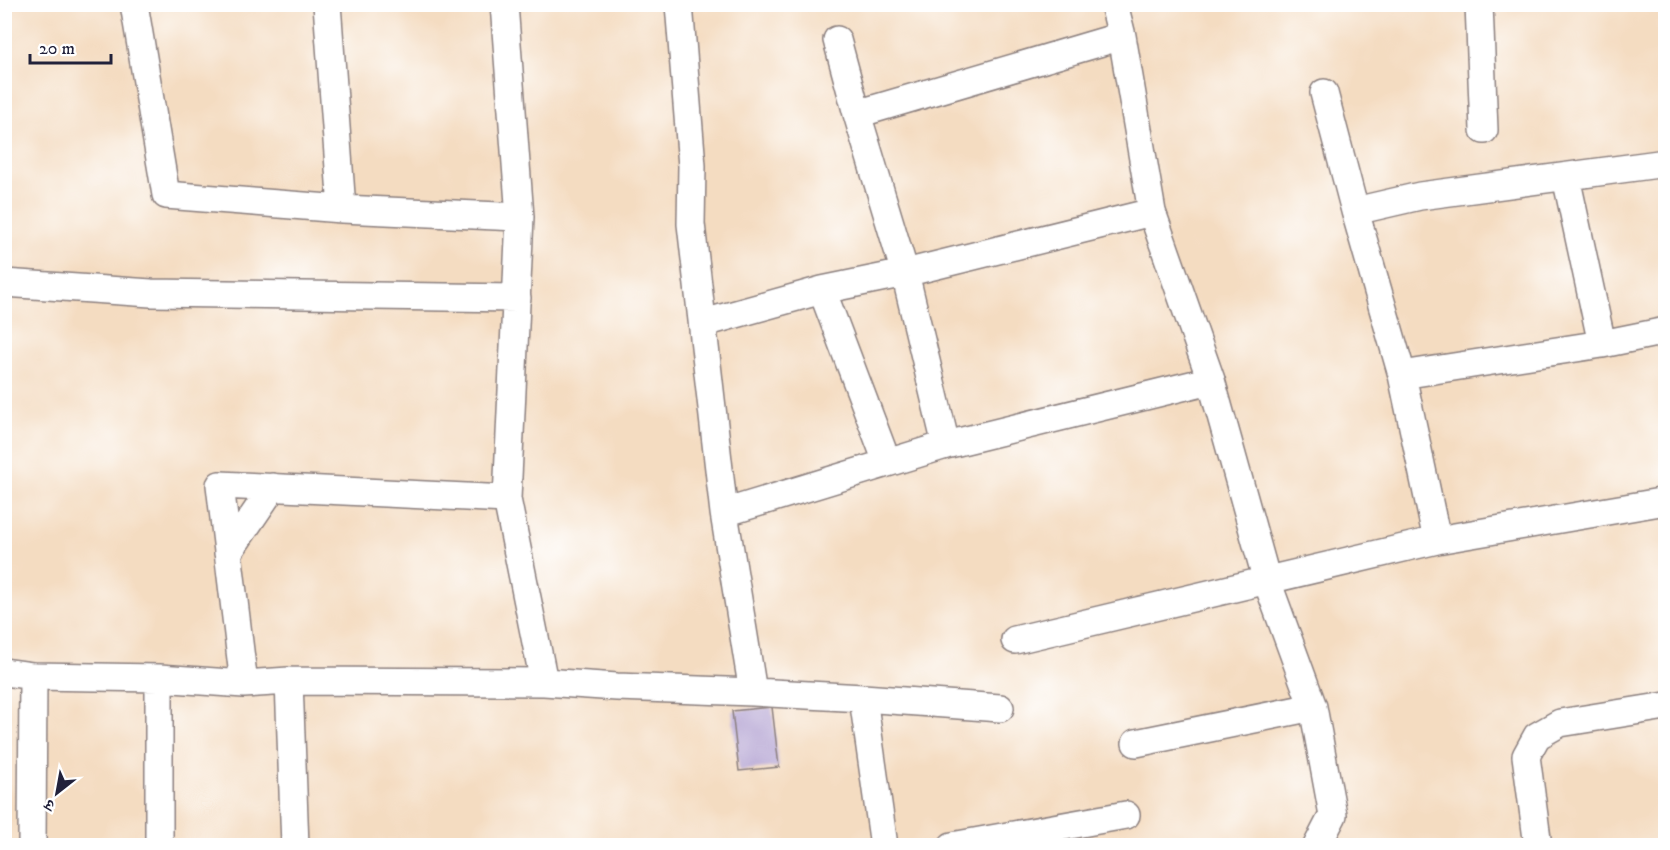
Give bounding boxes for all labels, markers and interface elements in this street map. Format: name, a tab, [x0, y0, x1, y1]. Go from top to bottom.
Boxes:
scale bar	[30, 27, 111, 65]
text: 20 m	[39, 38, 75, 60]
north arrow	[27, 763, 87, 823]
text: उ	[40, 793, 59, 816]

